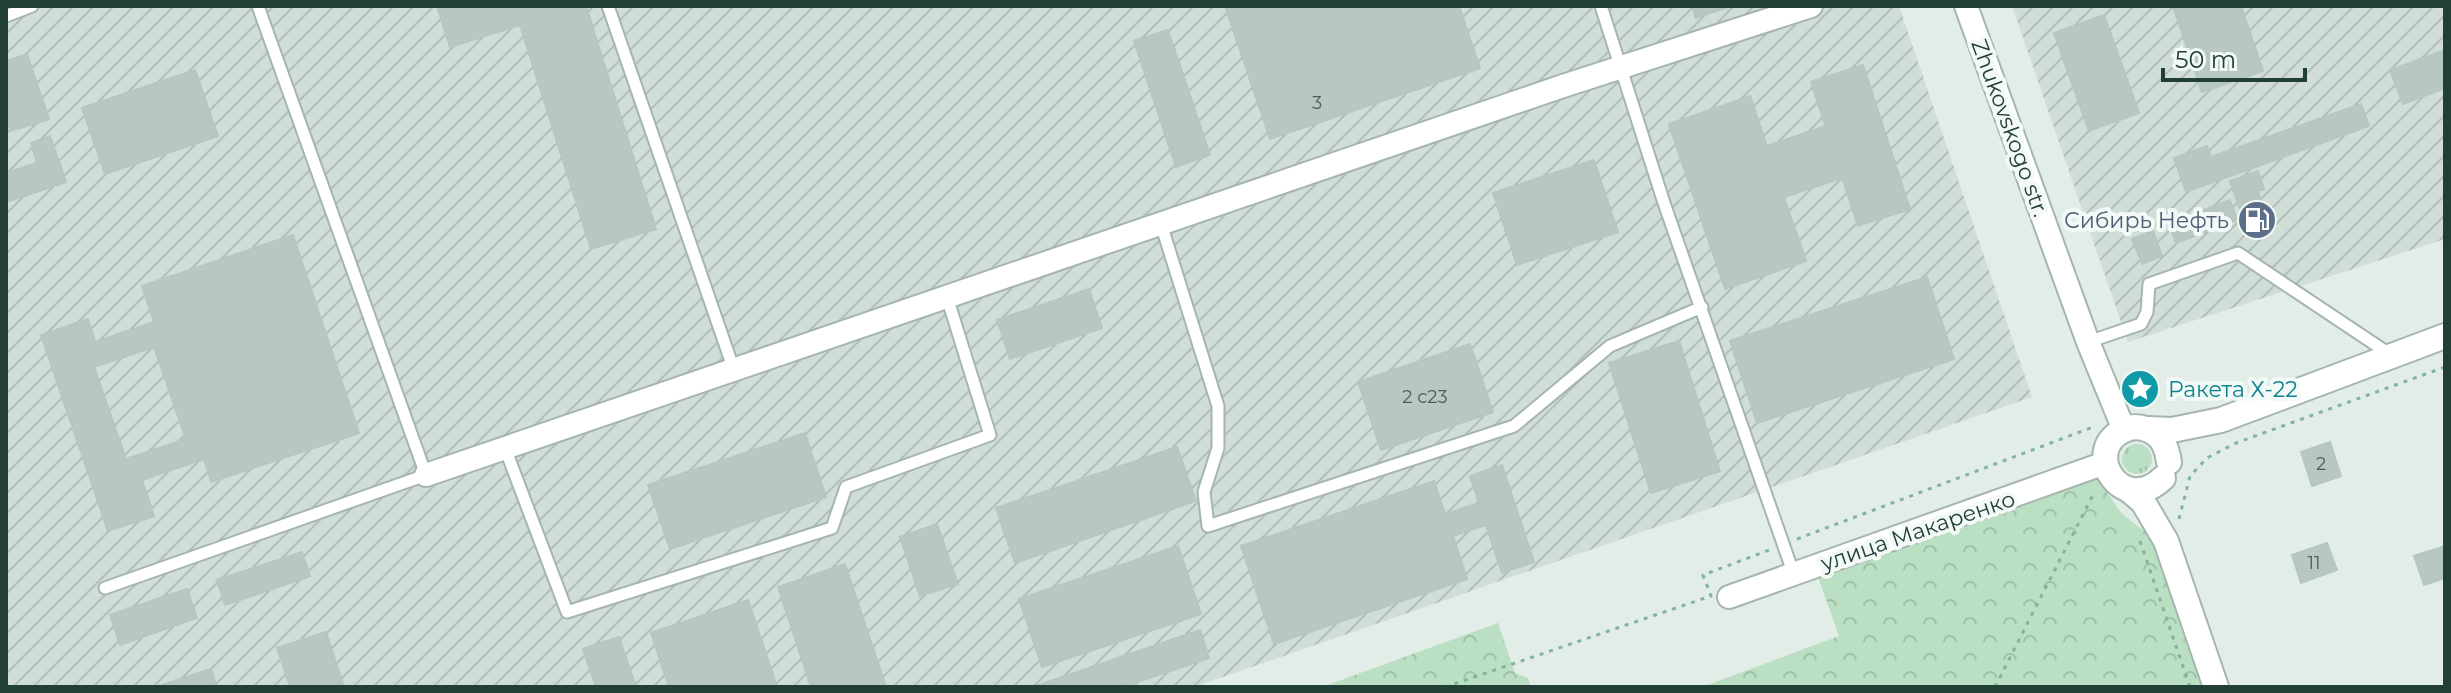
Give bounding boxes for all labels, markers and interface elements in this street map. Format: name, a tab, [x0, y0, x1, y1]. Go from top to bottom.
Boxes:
scale bar	[2163, 32, 2305, 82]
street label: Zhukovskogo str.	[1965, 36, 2055, 220]
text: 50 m	[2175, 45, 2236, 74]
house number: 3	[1312, 92, 1322, 114]
fuel station icon: Сибирь Нефть	[2236, 199, 2278, 241]
place label: Сибирь Нефть	[2064, 207, 2229, 234]
place icon: Ракета Х-22	[2119, 368, 2161, 410]
place label: Ракета Х-22	[2168, 376, 2298, 403]
house number: 2 с23	[1402, 386, 1448, 408]
house number: 2	[2316, 453, 2326, 475]
street label: улица Макаренко	[1816, 485, 2019, 577]
house number: 11	[2308, 552, 2321, 574]

